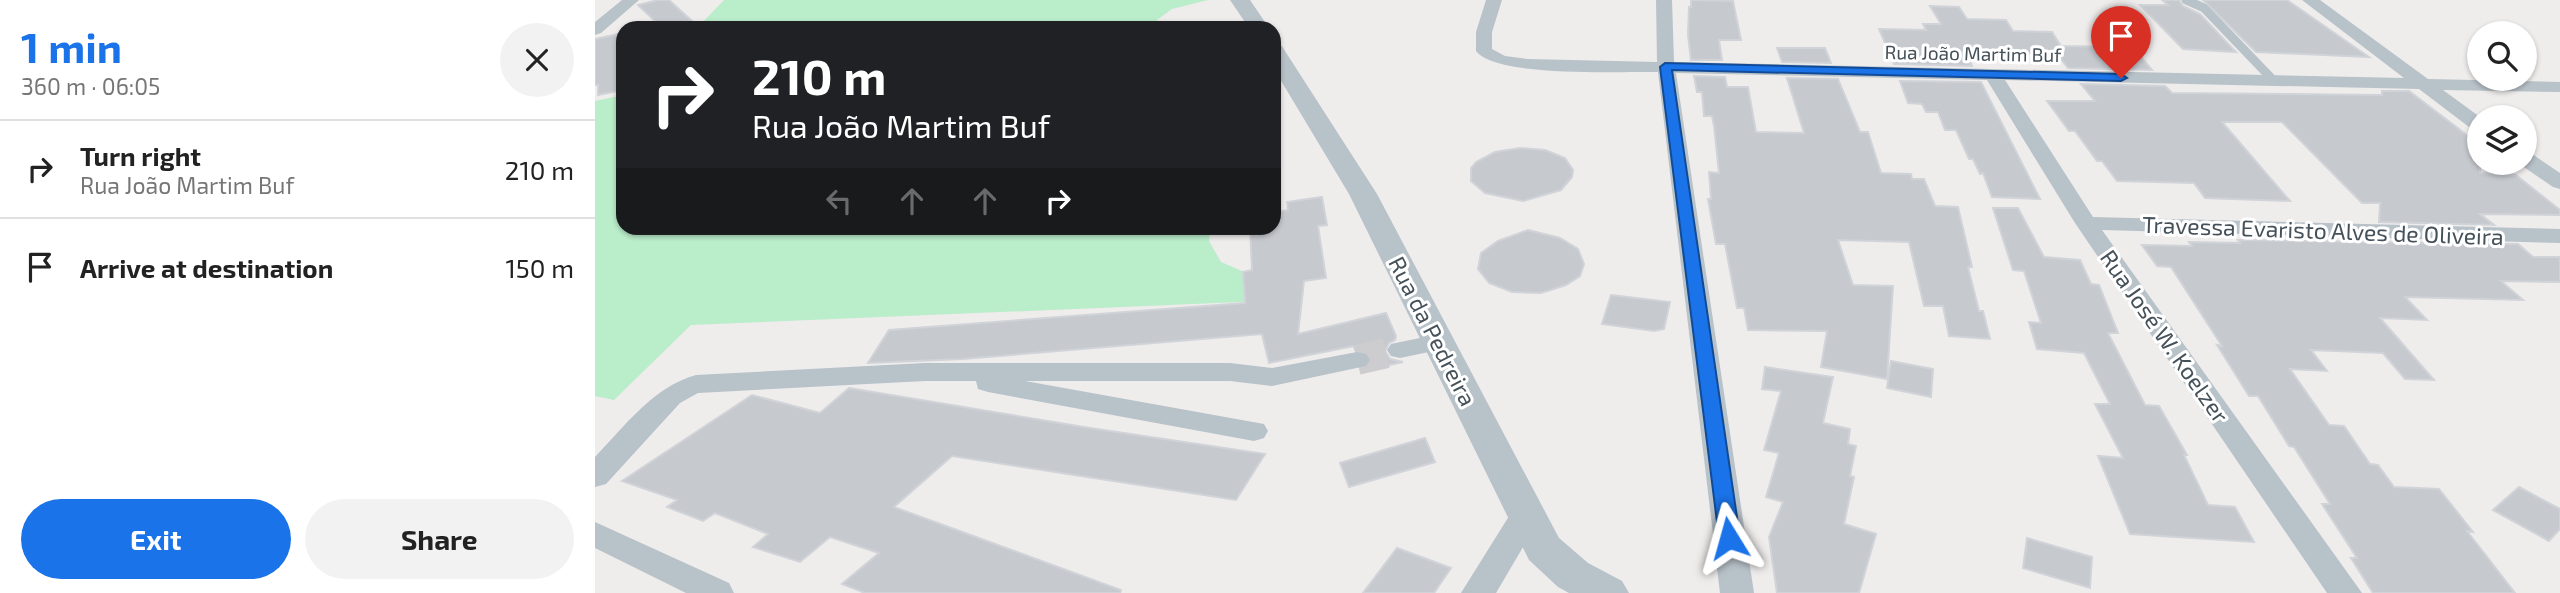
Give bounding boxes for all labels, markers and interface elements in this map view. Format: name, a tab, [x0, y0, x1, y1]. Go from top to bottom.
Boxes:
pin	[2091, 6, 2151, 78]
icon: arrive	[2102, 17, 2140, 55]
text: 1 min	[21, 21, 122, 71]
map controls	[2467, 21, 2537, 175]
button: search	[2467, 21, 2537, 91]
button: close	[500, 23, 574, 97]
street label: Rua João Martim Buf	[1884, 40, 2062, 66]
text: 210 m	[752, 46, 886, 105]
icon: right	[637, 49, 728, 140]
text: 360 m · 06:05	[21, 72, 160, 100]
button: layers	[2467, 105, 2537, 175]
text: Rua João Martim Buf	[752, 106, 1050, 144]
text: Turn right	[80, 140, 201, 171]
icon: right	[21, 150, 59, 188]
text: 210 m	[505, 154, 574, 185]
text: Rua João Martim Buf	[80, 171, 294, 199]
icon: left	[820, 182, 858, 220]
icon: ahead	[893, 182, 931, 220]
icon: ahead	[966, 182, 1004, 220]
icon: right	[1039, 182, 1077, 220]
street label: Travessa Evaristo Alves de Oliveira	[2142, 210, 2504, 250]
street label: Rua José W. Koelzer	[2095, 244, 2235, 428]
icon: arrive	[21, 248, 59, 286]
text: Arrive at destination	[80, 252, 333, 283]
text: 150 m	[505, 252, 574, 283]
street label: Rua da Pedreira	[1383, 252, 1483, 410]
button: Exit	[21, 499, 291, 579]
button: Share	[305, 499, 574, 579]
position arrow	[1692, 501, 1766, 575]

